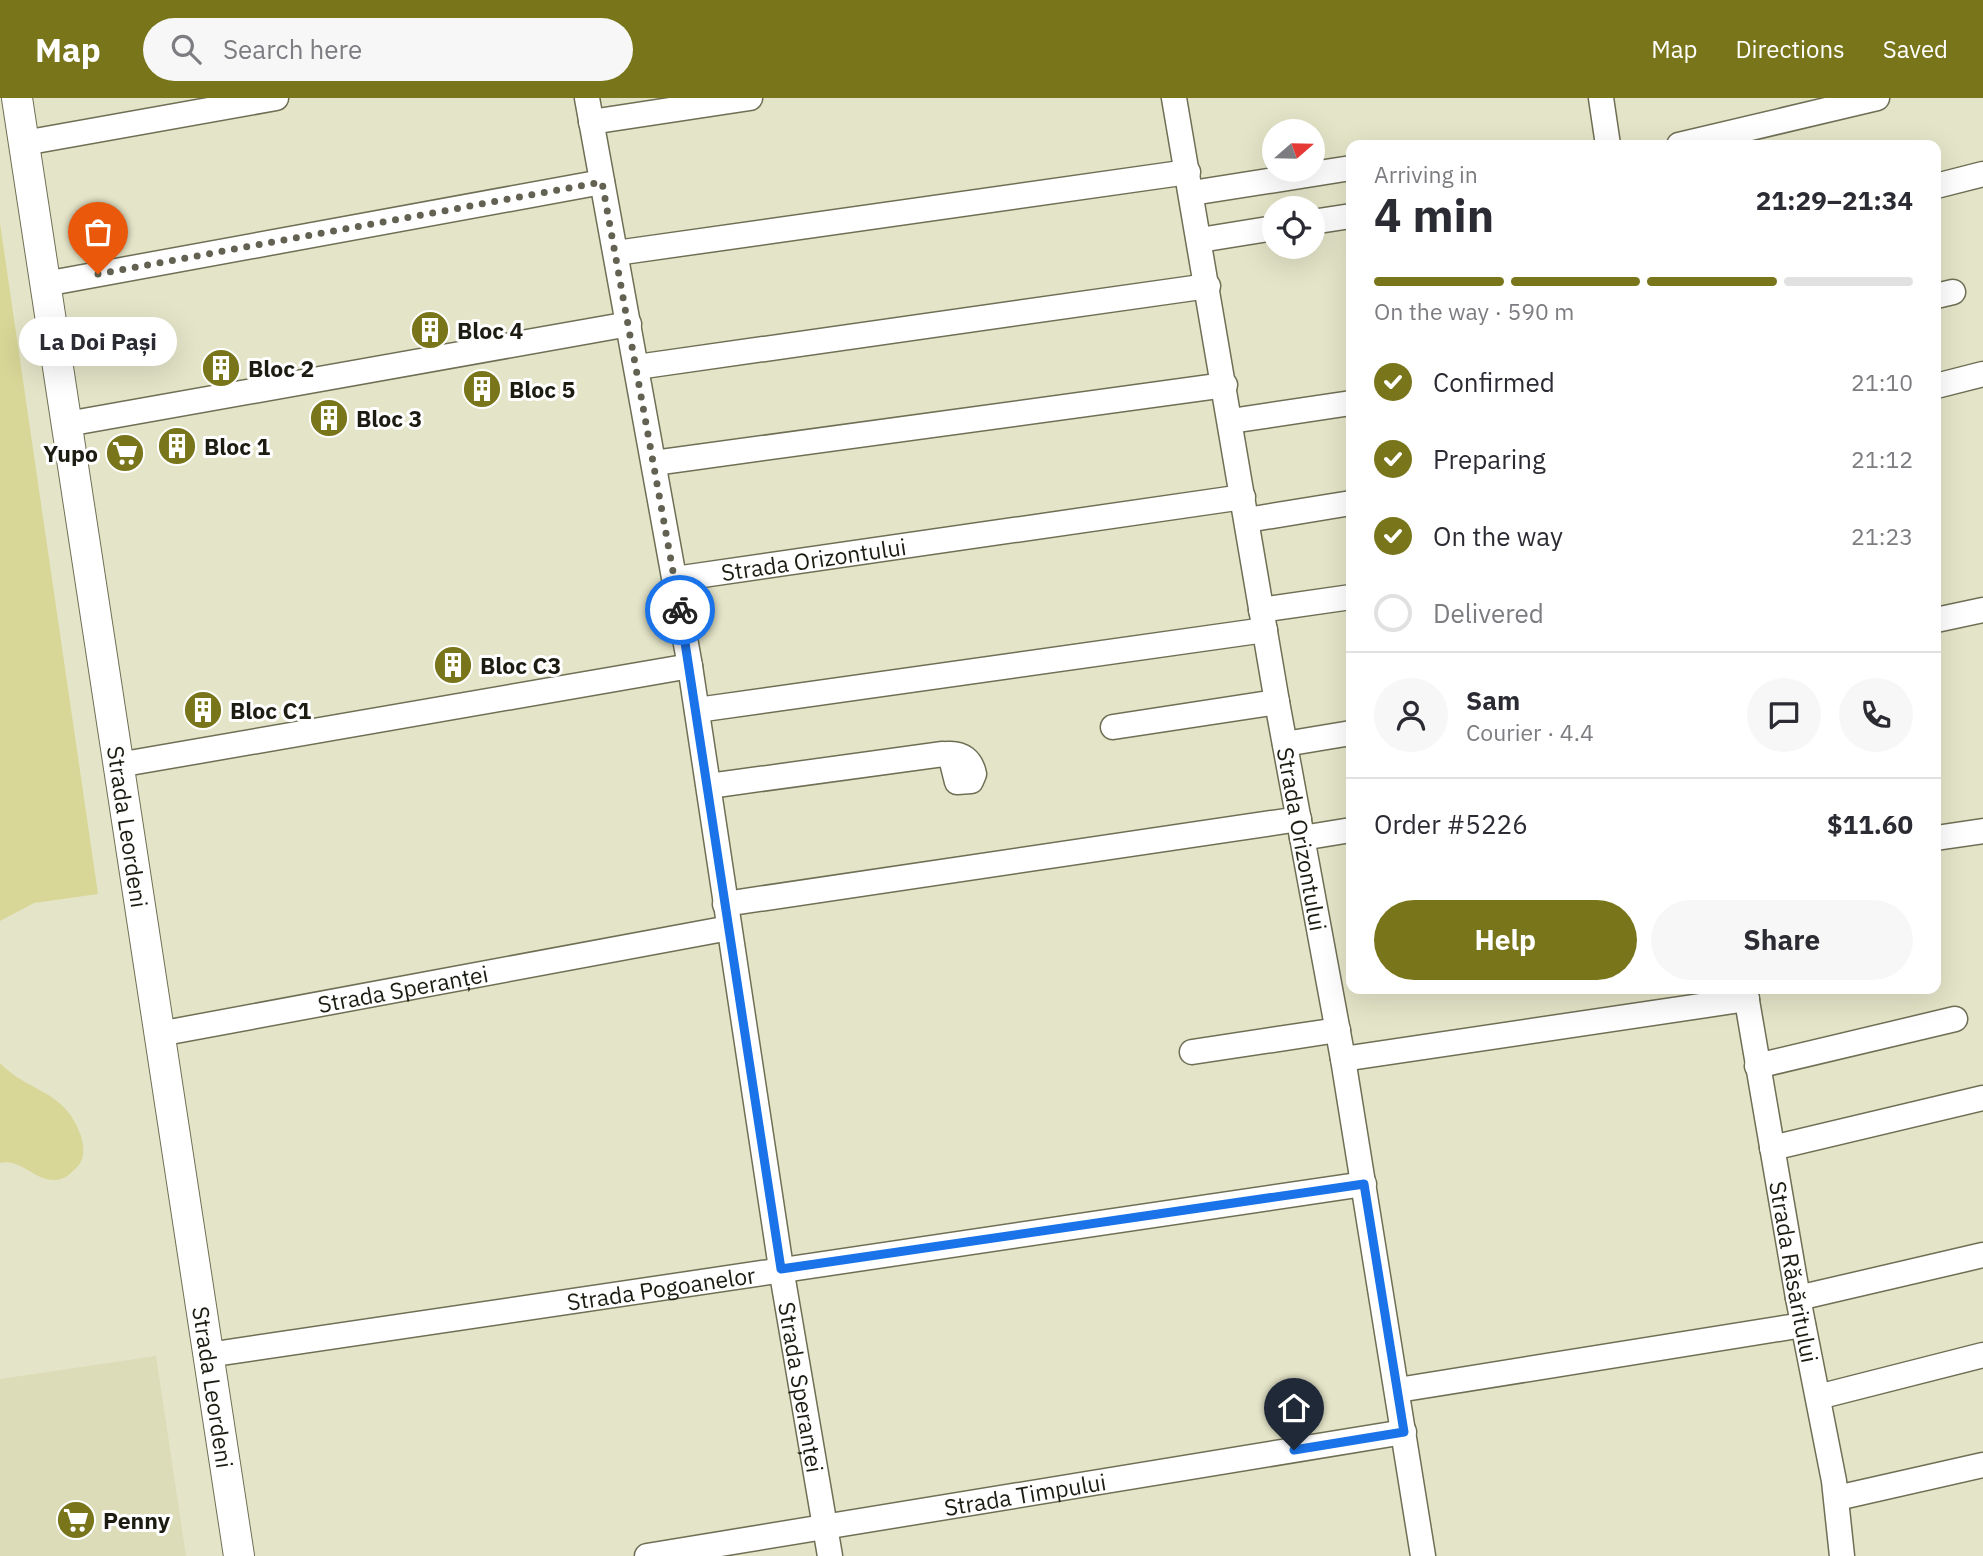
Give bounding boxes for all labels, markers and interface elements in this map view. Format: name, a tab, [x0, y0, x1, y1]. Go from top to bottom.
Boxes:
search box	[143, 18, 633, 81]
text: Map	[35, 28, 101, 71]
icon: search	[167, 30, 205, 68]
text: Search here	[223, 32, 362, 66]
text: Map	[1651, 33, 1697, 65]
text: Directions	[1735, 33, 1845, 65]
text: Saved	[1883, 33, 1948, 65]
north arrow	[1262, 119, 1325, 182]
map controls	[1262, 119, 1325, 259]
text: Arriving in	[1374, 159, 1478, 189]
text: 21:29–21:34	[1756, 183, 1913, 217]
text: 4 min	[1374, 185, 1494, 245]
button: locate	[1262, 196, 1325, 259]
pin	[68, 202, 128, 274]
icon: bag	[79, 213, 117, 251]
text: On the way · 590 m	[1374, 296, 1574, 326]
building icon: Bloc 4	[409, 309, 451, 351]
place label: Bloc 4	[457, 315, 524, 345]
callout: La Doi Pași	[19, 316, 177, 365]
text: La Doi Pași	[39, 326, 157, 356]
building icon: Bloc 2	[200, 347, 242, 389]
place label: Bloc 2	[248, 353, 314, 383]
icon: check	[1374, 363, 1412, 401]
text: Confirmed	[1433, 365, 1555, 399]
text: 21:10	[1851, 367, 1913, 397]
building icon: Bloc 5	[461, 368, 503, 410]
place label: Bloc 5	[509, 374, 575, 404]
building icon: Bloc 3	[308, 397, 350, 439]
place label: Bloc 3	[356, 403, 422, 433]
building icon: Bloc 1	[156, 425, 198, 467]
place label: Bloc 1	[204, 431, 271, 461]
supermarket icon: Yupo	[104, 432, 146, 474]
place label: Yupo	[43, 438, 98, 468]
icon: check	[1374, 440, 1412, 478]
text: Preparing	[1433, 442, 1546, 476]
text: 21:12	[1851, 444, 1913, 474]
icon: check	[1374, 517, 1412, 555]
text: On the way	[1433, 519, 1563, 553]
text: 21:23	[1851, 521, 1913, 551]
street label: Strada Orizontului	[719, 531, 908, 587]
courier	[645, 575, 715, 645]
icon: bike	[661, 591, 699, 629]
text: Delivered	[1433, 596, 1544, 630]
building icon: Bloc C3	[432, 644, 474, 686]
place label: Bloc C3	[480, 650, 561, 680]
button: person	[1374, 678, 1448, 752]
button: chat	[1747, 678, 1821, 752]
button: phone	[1839, 678, 1913, 752]
text: Sam	[1466, 683, 1520, 717]
building icon: Bloc C1	[182, 689, 224, 731]
place label: Bloc C1	[230, 695, 312, 725]
text: Courier · 4.4	[1466, 717, 1594, 747]
street label: Strada Leordeni	[101, 744, 155, 910]
street label: Strada Orizontului	[1271, 745, 1334, 933]
text: Order #5226	[1374, 807, 1528, 841]
text: $11.60	[1827, 807, 1913, 841]
button: Help	[1374, 900, 1637, 980]
button: Share	[1651, 900, 1913, 980]
street label: Strada Speranței	[315, 958, 490, 1019]
street label: Strada Răsăritului	[1763, 1179, 1825, 1365]
street label: Strada Pogoanelor	[565, 1259, 758, 1317]
street label: Strada Speranței	[772, 1300, 831, 1475]
street label: Strada Leordeni	[186, 1304, 240, 1470]
pin	[1264, 1378, 1324, 1450]
icon: home	[1275, 1389, 1313, 1427]
street label: Strada Timpului	[942, 1466, 1108, 1522]
supermarket icon: Penny	[55, 1499, 97, 1541]
place label: Penny	[103, 1505, 171, 1535]

